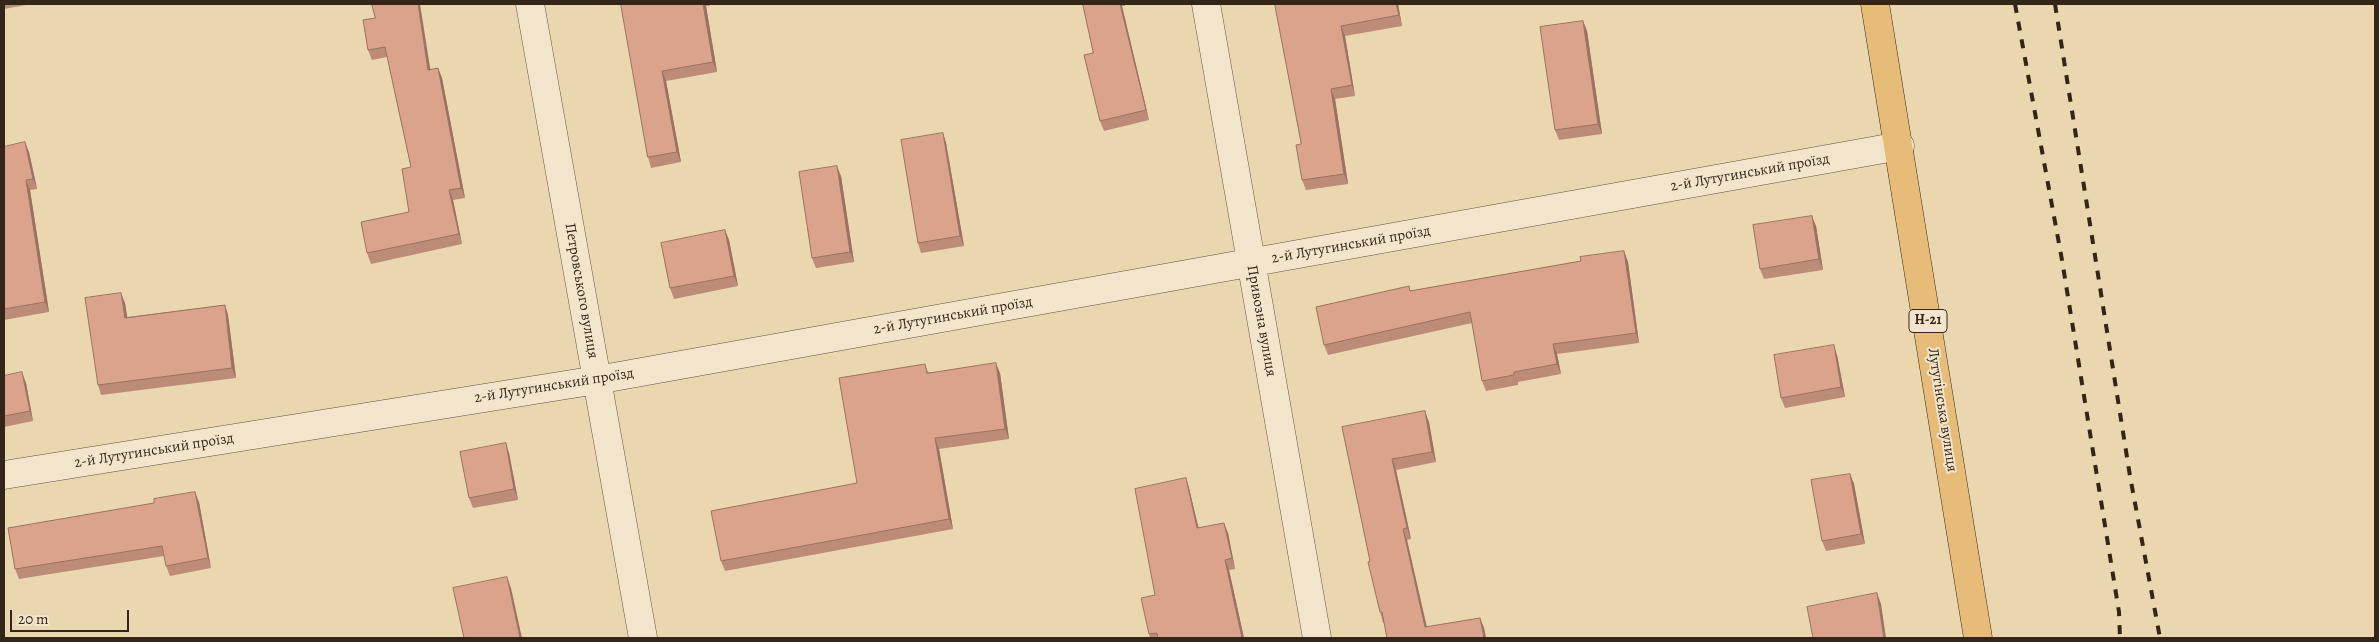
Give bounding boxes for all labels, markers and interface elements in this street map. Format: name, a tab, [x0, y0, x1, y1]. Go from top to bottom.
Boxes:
street label: 2-й Лутугинський проїзд	[1669, 150, 1831, 196]
street label: Петровського вулиця	[560, 222, 602, 360]
street label: 2-й Лутугинський проїзд	[1270, 222, 1432, 268]
street label: Привозна вулиця	[1242, 264, 1280, 378]
street label: 2-й Лутугинський проїзд	[872, 293, 1034, 339]
road number: Н-21	[1909, 310, 1947, 332]
street label: Лутугінська вулиця	[1923, 347, 1961, 473]
street label: 2-й Лутугинський проїзд	[473, 364, 635, 408]
street label: 2-й Лутугинський проїзд	[73, 429, 235, 473]
scale bar	[12, 600, 131, 632]
text: 20 m	[18, 609, 49, 629]

